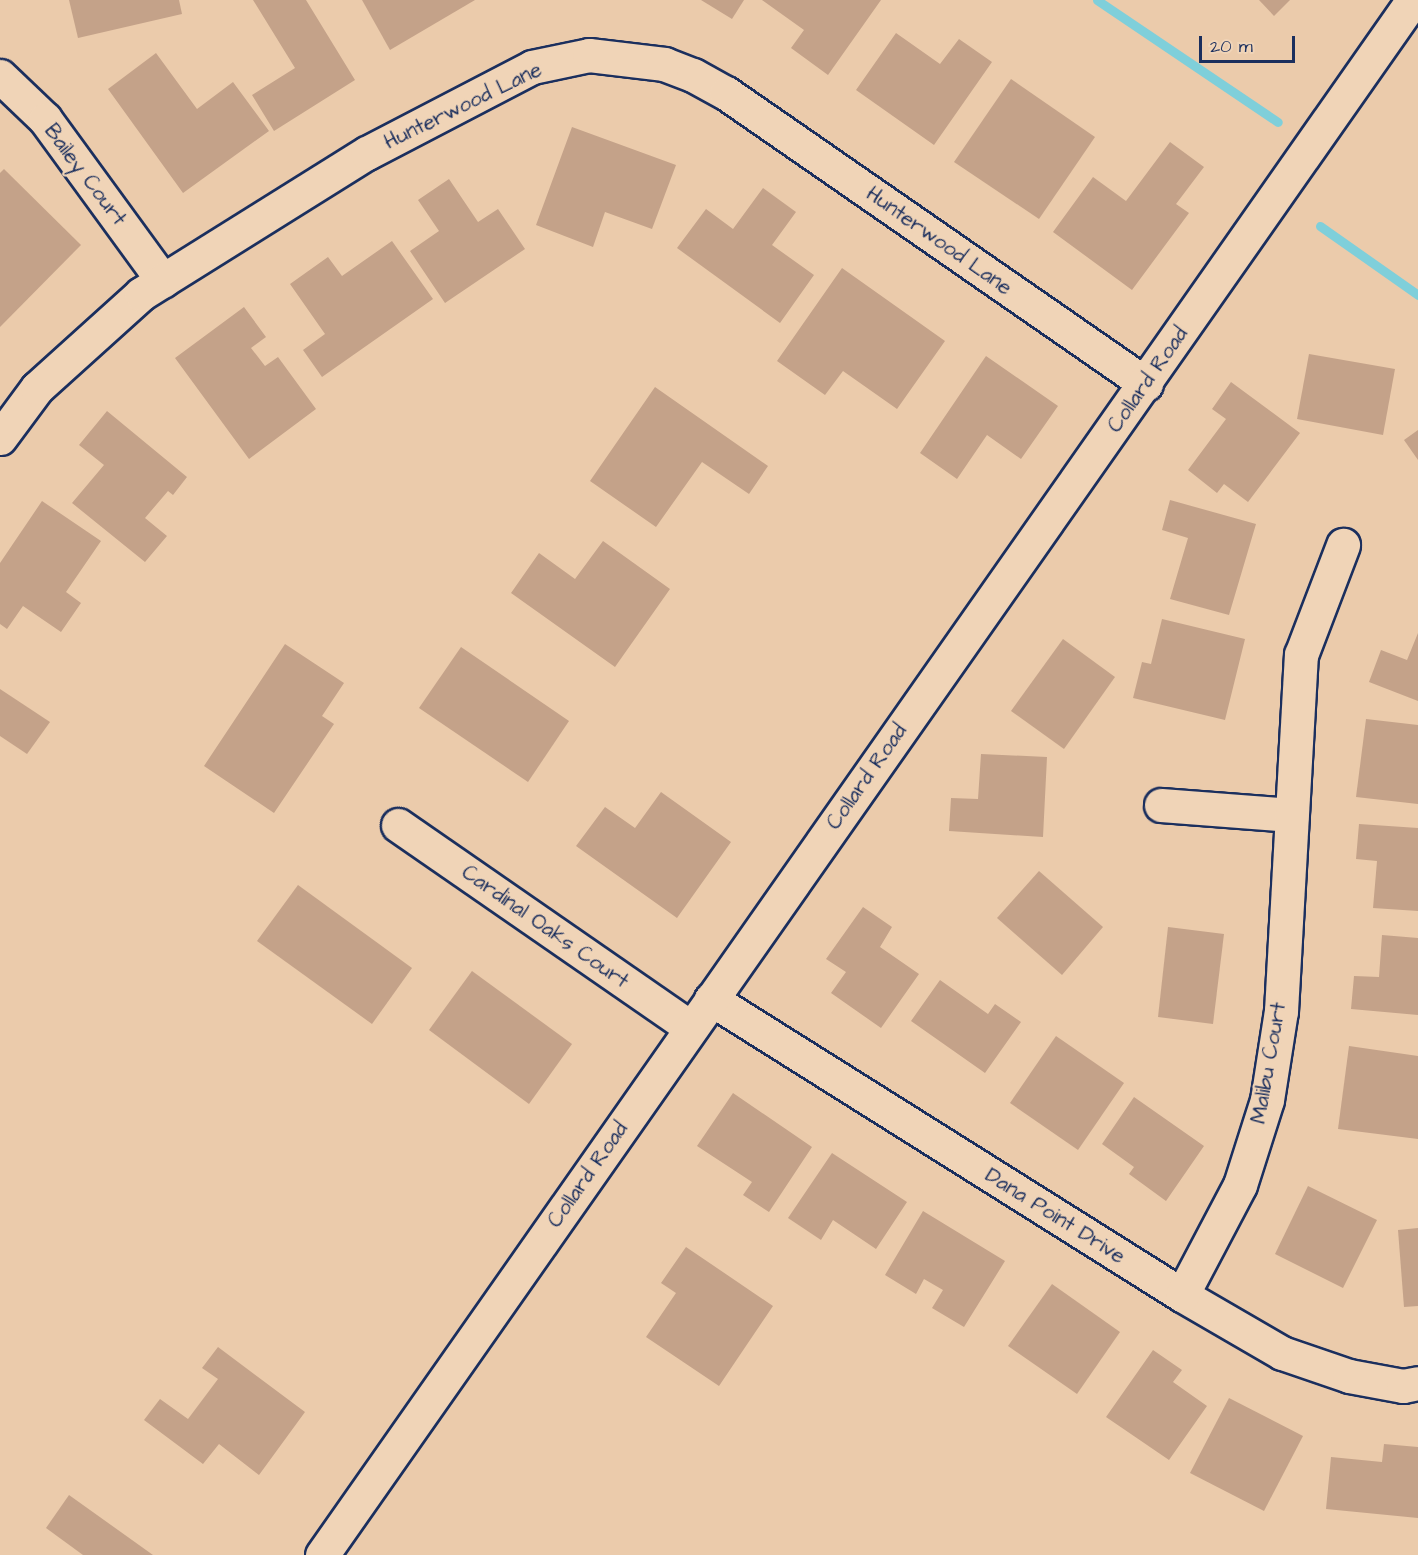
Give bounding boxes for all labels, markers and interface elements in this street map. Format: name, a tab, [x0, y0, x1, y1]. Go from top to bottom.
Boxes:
scale bar	[1202, 24, 1298, 62]
text: 20 m	[1210, 34, 1253, 59]
street label: Hunterwood Lane	[380, 57, 546, 155]
street label: Bailey Court	[39, 119, 131, 231]
street label: Hunterwood Lane	[861, 181, 1017, 301]
street label: Collard Road	[1102, 322, 1194, 438]
street label: Collard Road	[821, 719, 913, 835]
street label: Cardinal Oaks Court	[457, 860, 633, 994]
street label: Malibu Court	[1246, 1000, 1292, 1126]
street label: Collard Road	[542, 1117, 634, 1233]
street label: Dana Point Drive	[980, 1163, 1130, 1269]

